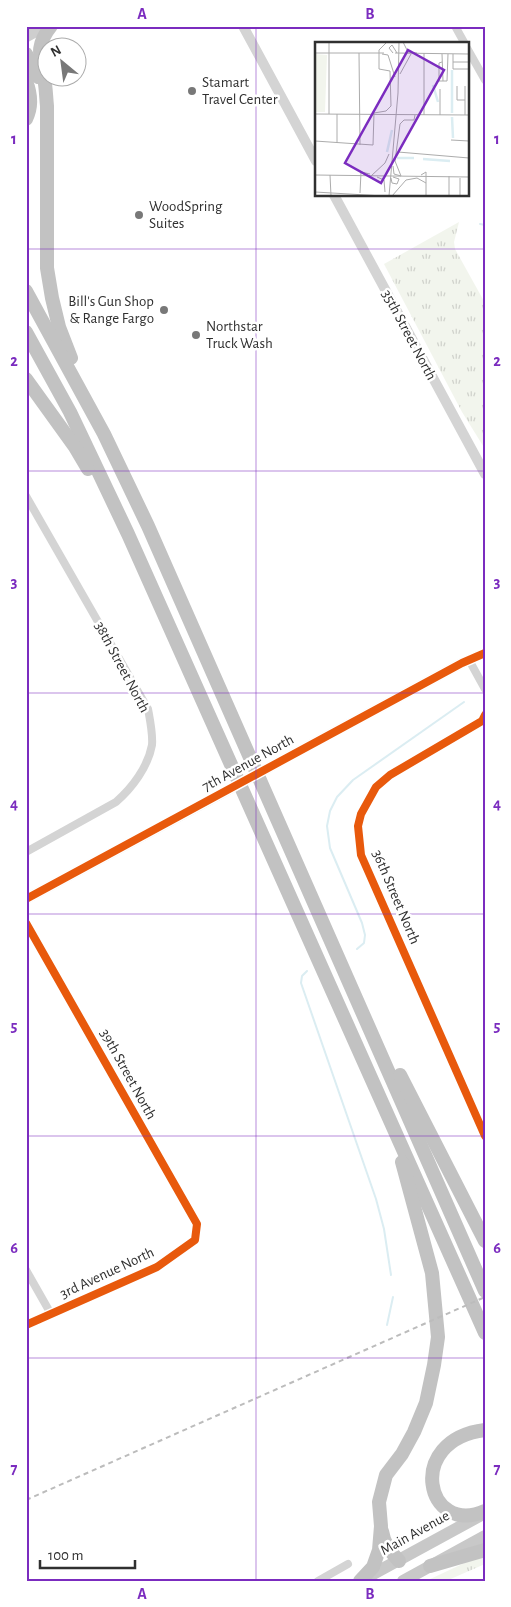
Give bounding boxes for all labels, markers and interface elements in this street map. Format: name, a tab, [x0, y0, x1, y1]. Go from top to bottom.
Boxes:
text: A	[137, 6, 147, 22]
text: B	[365, 6, 375, 22]
north arrow	[38, 38, 88, 88]
inset map	[315, 42, 468, 196]
text: N	[49, 43, 64, 60]
place label: Stamart Travel Center	[202, 75, 278, 107]
marker: Stamart Travel Center	[186, 85, 198, 97]
text: 1	[11, 131, 17, 147]
text: 1	[494, 131, 500, 147]
place label: WoodSpring Suites	[149, 199, 223, 231]
marker: WoodSpring Suites	[133, 209, 145, 221]
street label: 35th Street North	[379, 287, 439, 383]
place label: Bill's Gun Shop & Range Fargo	[68, 294, 154, 326]
marker: Bill's Gun Shop & Range Fargo	[158, 304, 170, 316]
place label: Northstar Truck Wash	[206, 319, 273, 351]
marker: Northstar Truck Wash	[190, 329, 202, 341]
text: 2	[10, 353, 18, 369]
text: 2	[493, 353, 501, 369]
text: 3	[11, 574, 18, 590]
text: 3	[494, 574, 501, 590]
street label: 38th Street North	[92, 619, 152, 715]
street label: 7th Avenue North	[200, 732, 296, 794]
text: 4	[10, 796, 18, 812]
text: 4	[493, 796, 501, 812]
street label: 36th Street North	[369, 848, 423, 946]
text: 5	[11, 1018, 18, 1034]
text: 5	[494, 1018, 501, 1034]
street label: 39th Street North	[97, 1026, 159, 1122]
text: 6	[10, 1240, 18, 1256]
text: 6	[493, 1240, 501, 1256]
street label: 3rd Avenue North	[58, 1245, 156, 1301]
text: 7	[11, 1461, 18, 1477]
text: 7	[494, 1461, 501, 1477]
street label: Main Avenue	[378, 1508, 452, 1558]
scale bar	[40, 1537, 135, 1569]
text: 100 m	[48, 1548, 83, 1563]
text: A	[137, 1586, 147, 1602]
text: B	[365, 1586, 375, 1602]

